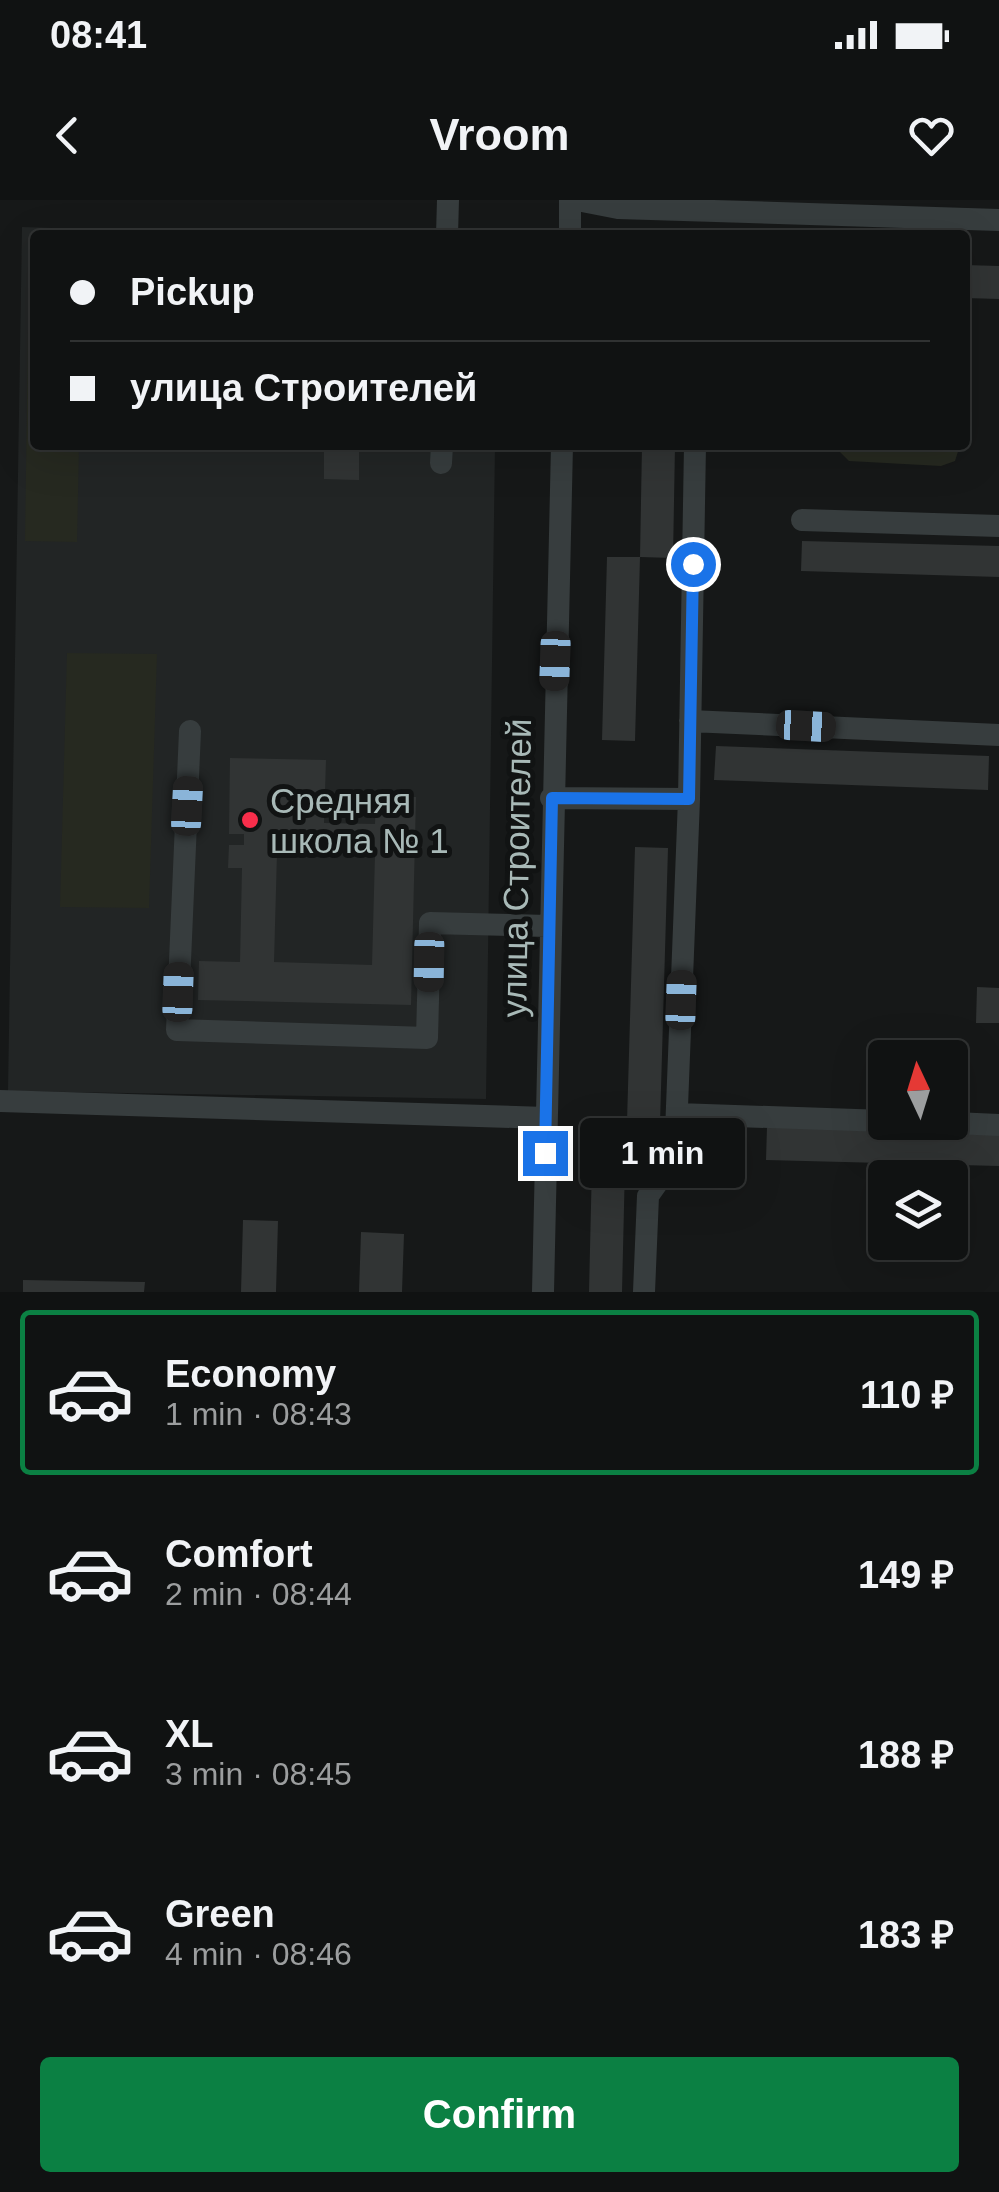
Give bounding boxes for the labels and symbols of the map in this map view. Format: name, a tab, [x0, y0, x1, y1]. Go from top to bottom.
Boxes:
route start	[671, 542, 716, 587]
car	[539, 630, 571, 692]
car	[775, 709, 837, 743]
street label: улица Строителей	[494, 718, 538, 1018]
car	[170, 775, 204, 837]
place label: Средняя школа № 1	[270, 781, 449, 860]
marker: Средняя школа № 1	[239, 809, 261, 831]
car	[413, 932, 445, 992]
car	[162, 961, 194, 1023]
car	[665, 969, 697, 1031]
north arrow	[868, 1040, 968, 1140]
callout: 1 min	[580, 1118, 745, 1188]
route end	[523, 1131, 568, 1176]

